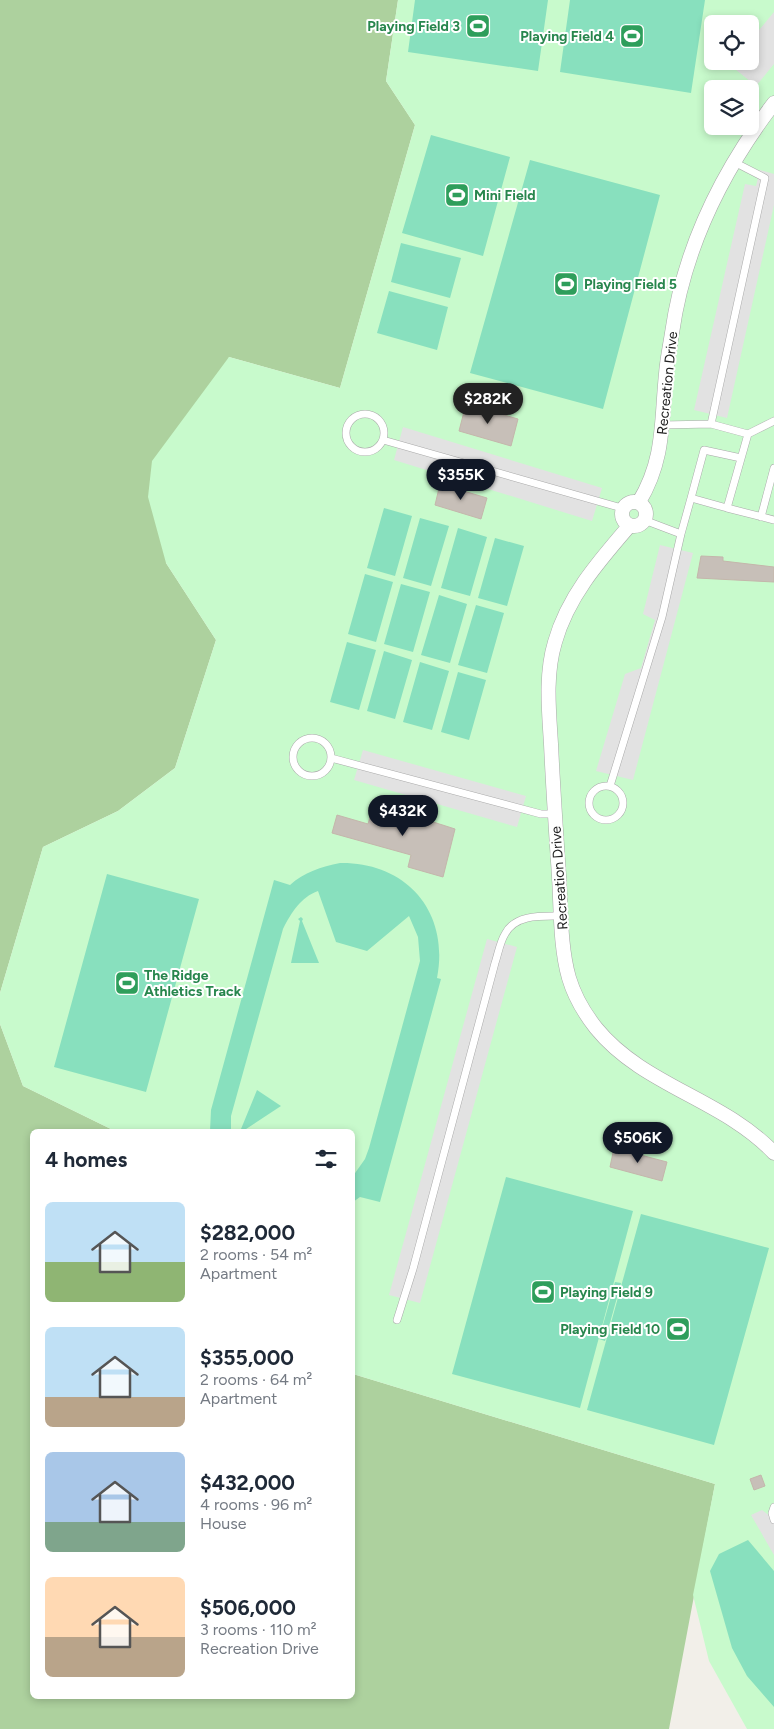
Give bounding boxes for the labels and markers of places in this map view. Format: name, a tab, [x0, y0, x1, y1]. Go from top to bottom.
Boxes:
sports icon: Playing Field 3	[465, 13, 491, 39]
place label: Playing Field 3	[367, 18, 460, 35]
sports icon: Playing Field 4	[619, 23, 645, 49]
place label: Playing Field 4	[520, 28, 614, 45]
sports icon: Mini Field	[444, 182, 470, 208]
place label: Mini Field	[474, 187, 536, 204]
sports icon: Playing Field 5	[553, 271, 579, 297]
place label: Playing Field 5	[584, 276, 677, 293]
pin: $282K	[453, 382, 523, 425]
pin: $355K	[426, 458, 496, 501]
pin: $432K	[368, 794, 438, 837]
place label: The Ridge Athletics Track	[144, 967, 242, 1000]
sports icon: The Ridge Athletics Track	[114, 970, 140, 996]
pin: $506K	[603, 1122, 673, 1164]
sports icon: Playing Field 9	[530, 1279, 556, 1305]
place label: Playing Field 9	[560, 1284, 653, 1301]
sports icon: Playing Field 10	[665, 1316, 691, 1342]
place label: Playing Field 10	[560, 1321, 660, 1338]

